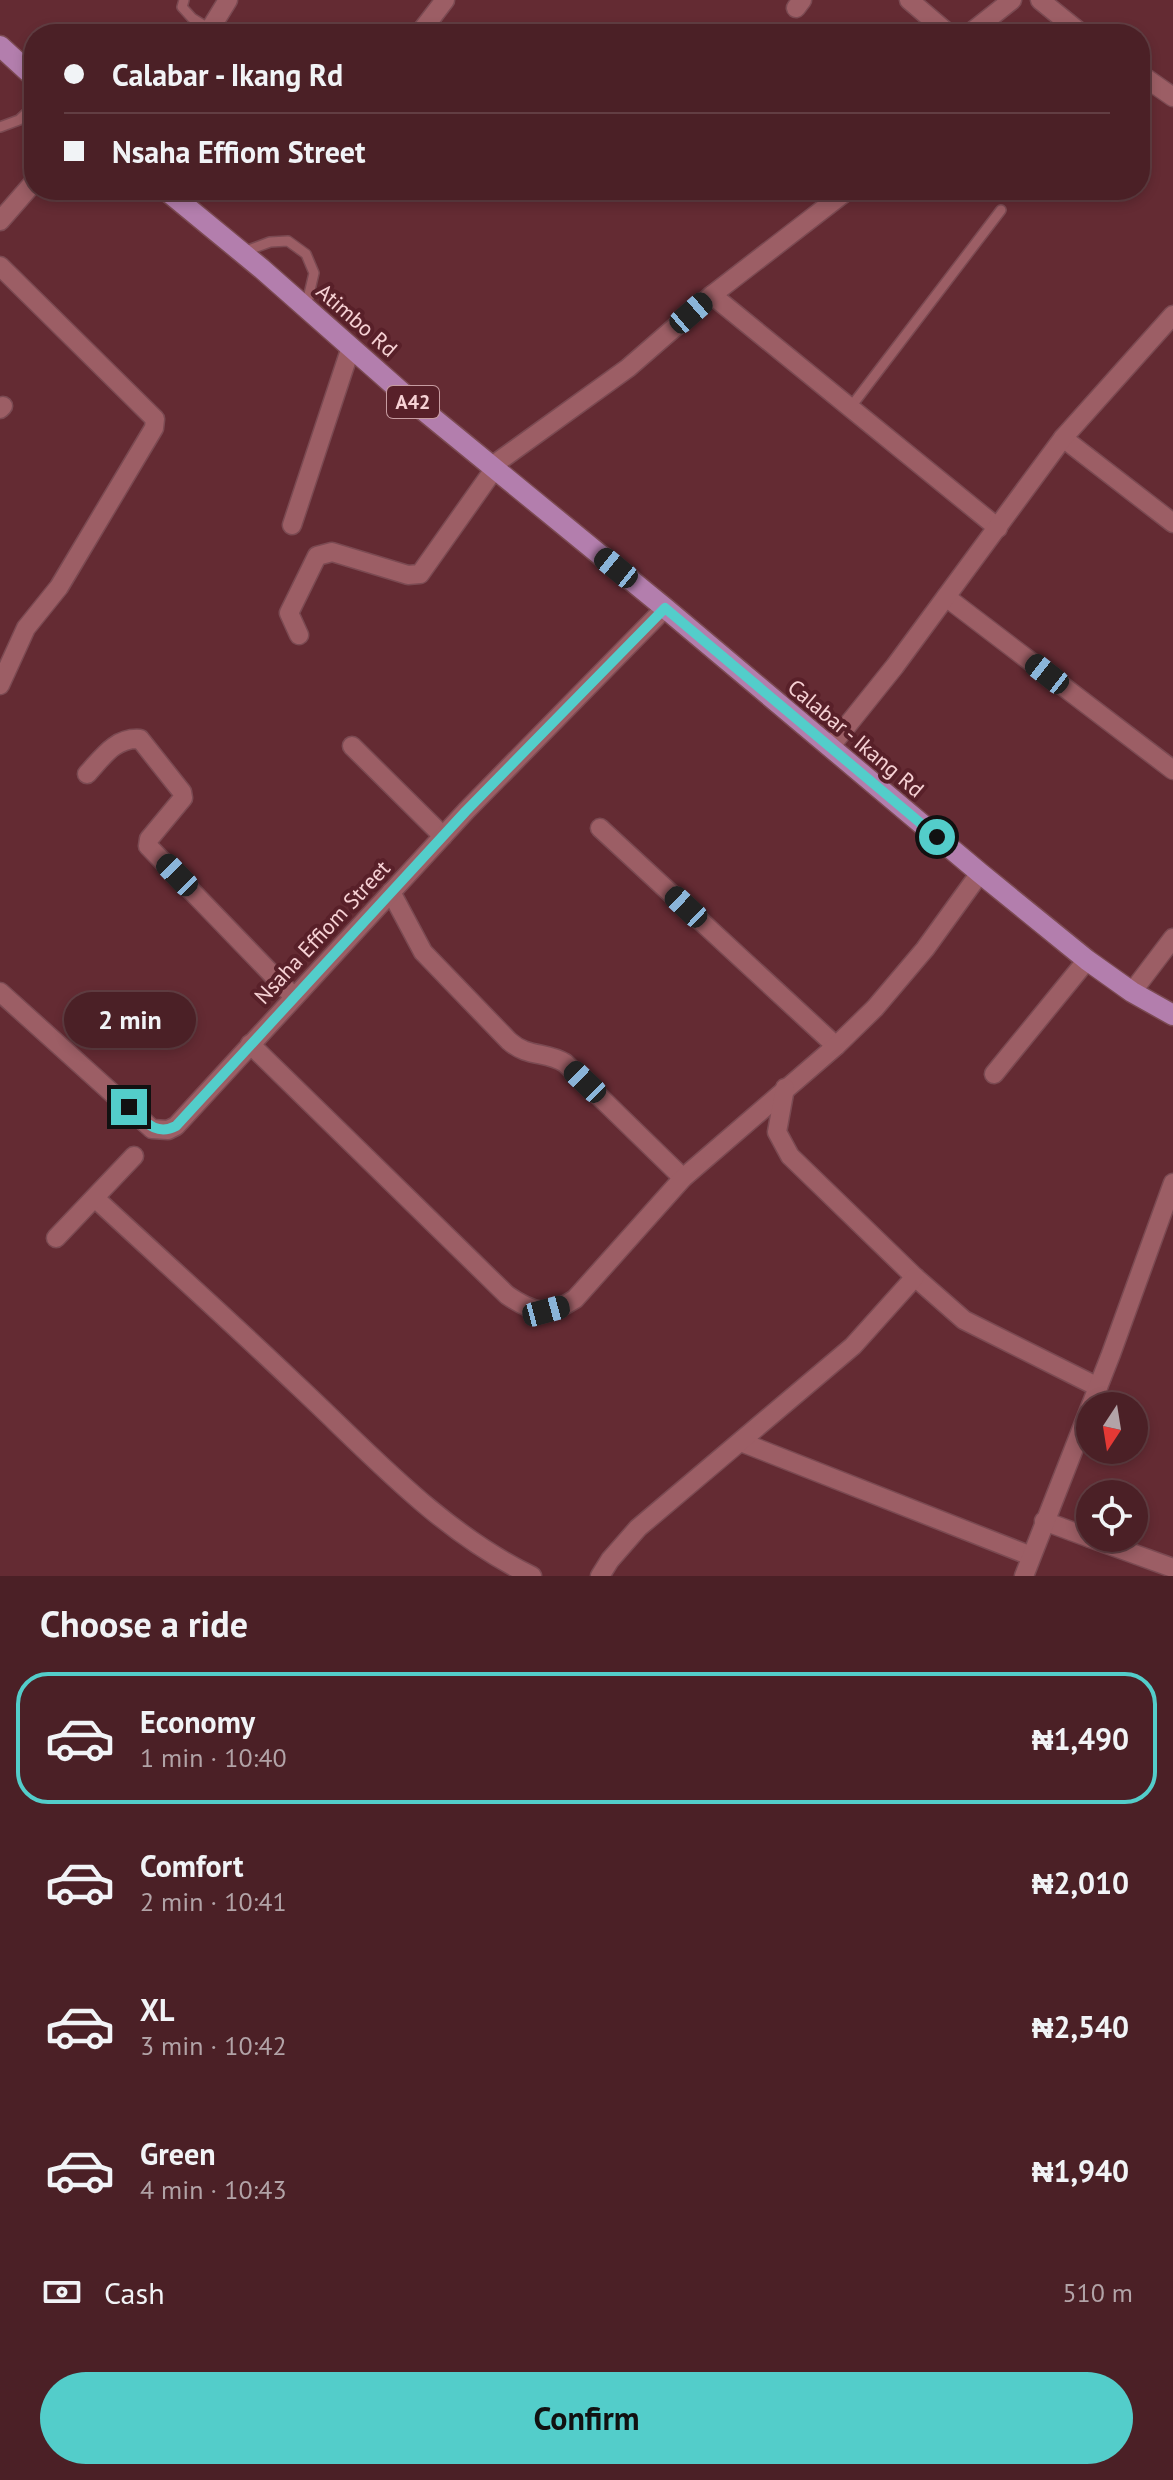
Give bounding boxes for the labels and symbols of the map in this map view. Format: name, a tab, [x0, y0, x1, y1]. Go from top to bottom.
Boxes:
street label: Atimbo Rd	[311, 277, 403, 363]
car	[665, 288, 717, 338]
road number: A42	[387, 386, 439, 418]
car	[590, 544, 642, 592]
car	[1021, 650, 1073, 698]
street label: Calabar - Ikang Rd	[782, 673, 930, 803]
route start	[919, 819, 955, 855]
car	[152, 849, 202, 901]
street label: Nsaha Effiom Street	[248, 854, 396, 1010]
car	[660, 882, 712, 932]
callout: 2 min	[63, 991, 195, 1047]
car	[559, 1057, 611, 1107]
route end	[111, 1089, 147, 1125]
car	[520, 1293, 572, 1329]
north arrow	[1076, 1392, 1148, 1464]

